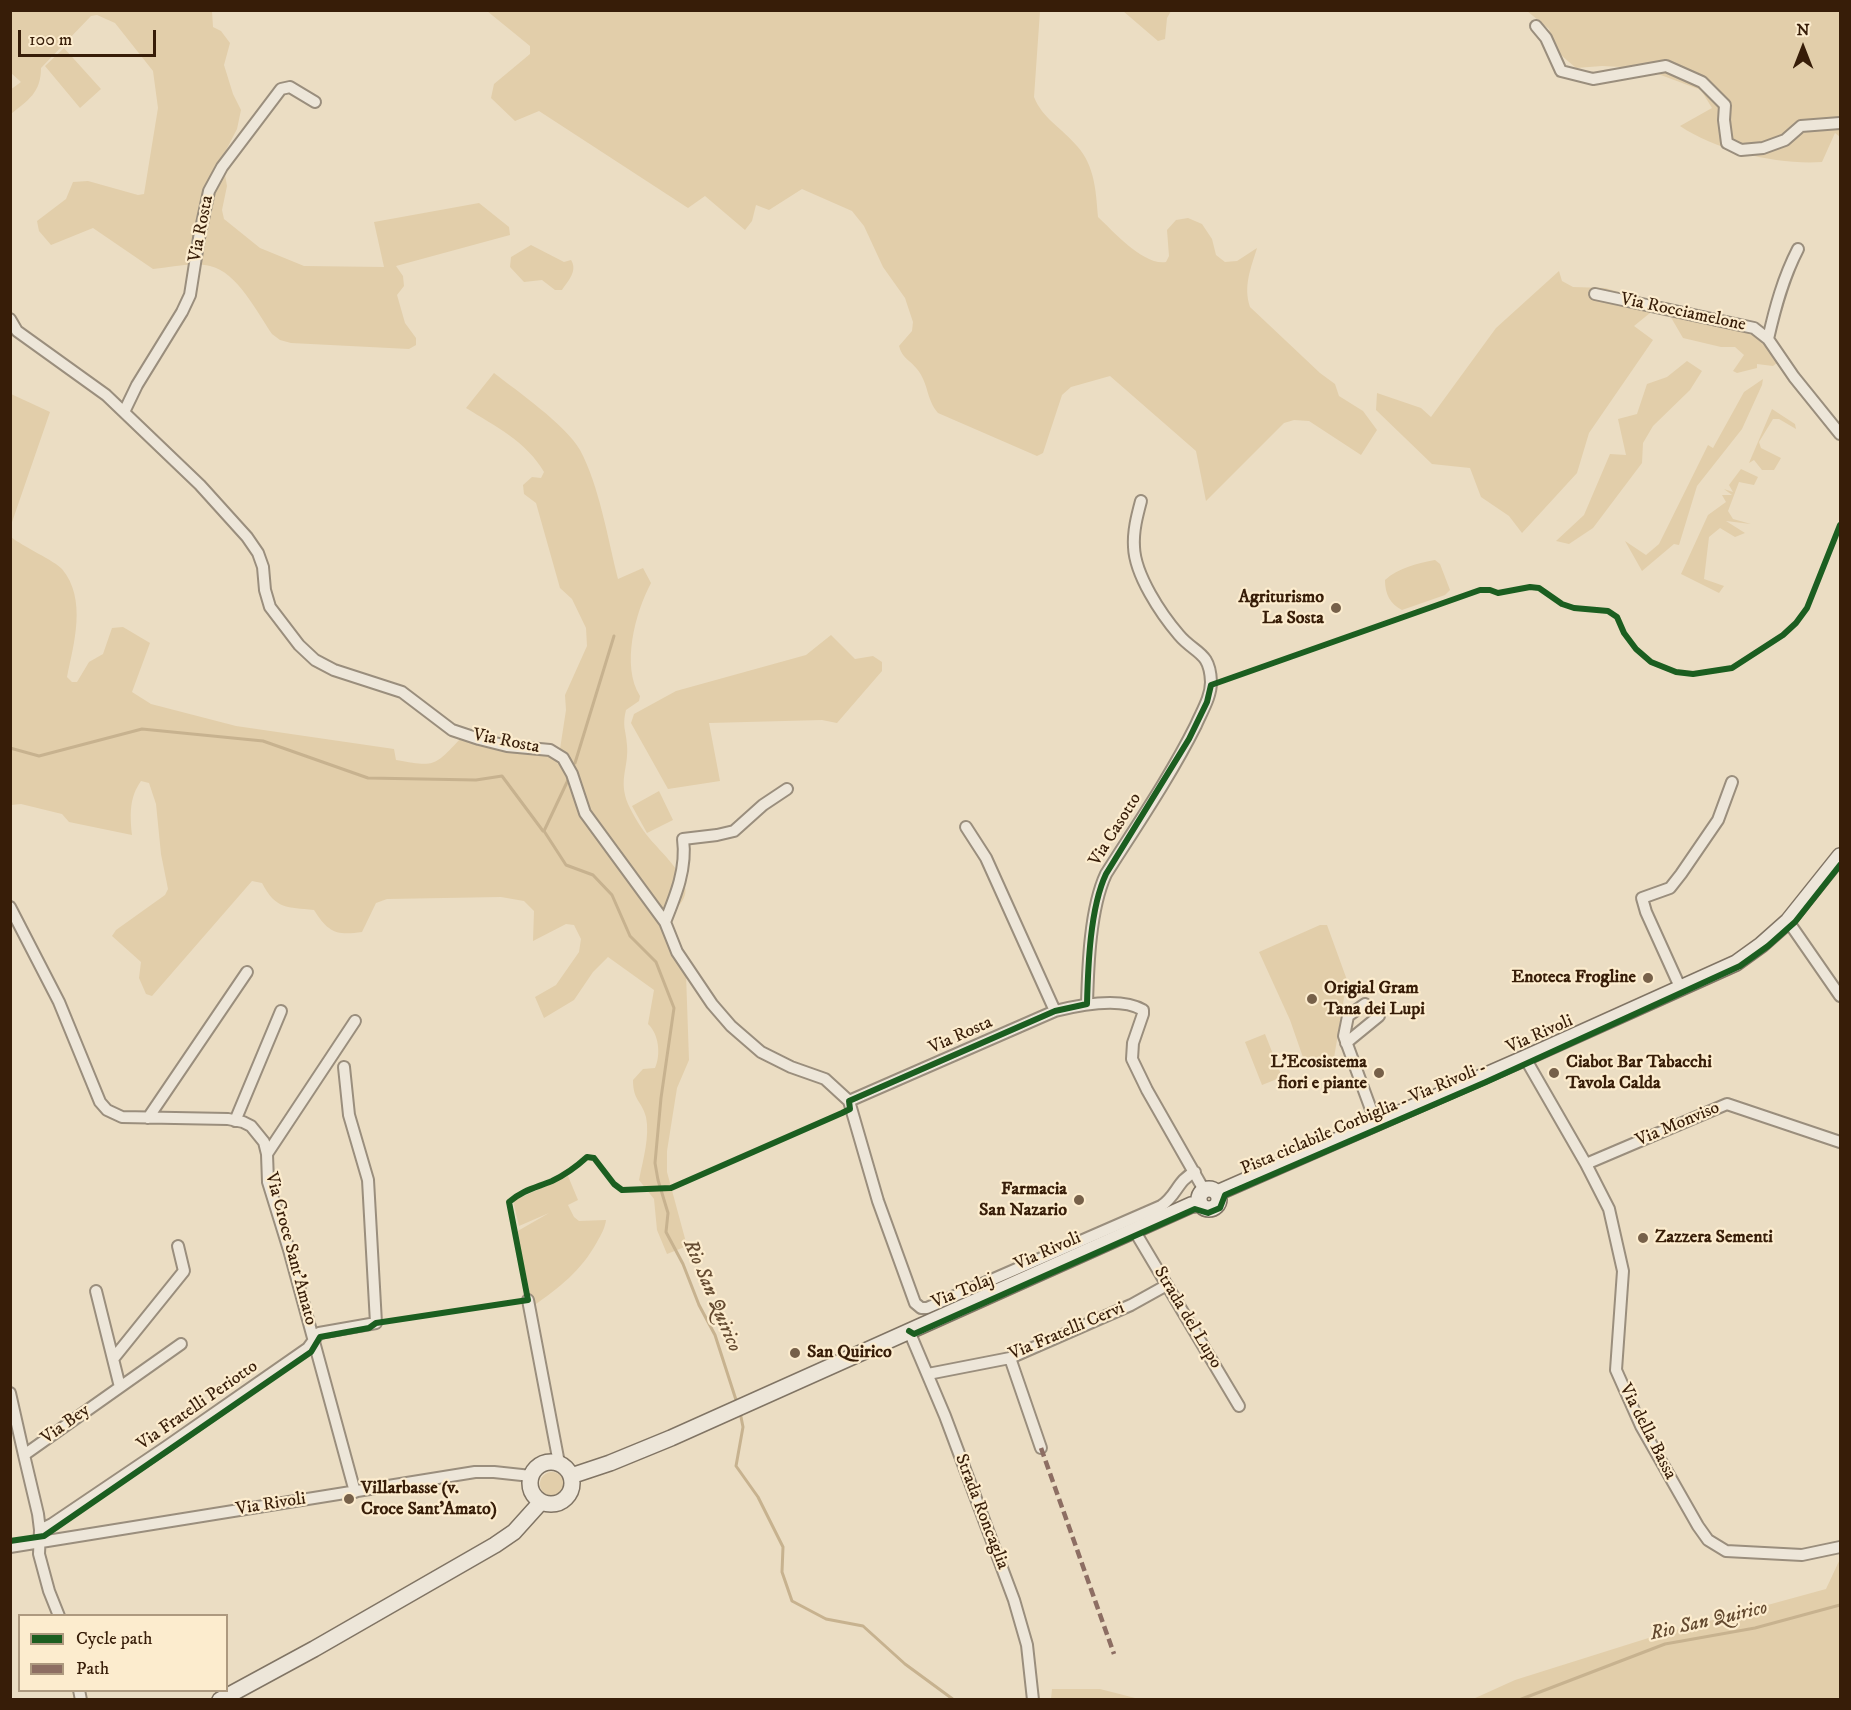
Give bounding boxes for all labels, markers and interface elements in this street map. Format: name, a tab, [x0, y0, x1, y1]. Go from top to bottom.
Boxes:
scale bar	[21, 18, 159, 56]
north arrow	[1773, 18, 1833, 78]
text: N	[1796, 20, 1810, 40]
text: 100 m	[29, 29, 72, 51]
street label: Via Rosta	[185, 194, 219, 264]
street label: Via Rocciamelone	[1618, 289, 1748, 337]
place label: Agriturismo La Sosta	[1238, 587, 1324, 630]
marker: Agriturismo La Sosta	[1329, 601, 1343, 615]
street label: Via Rosta	[471, 725, 541, 759]
street label: Via Casotto	[1085, 789, 1147, 871]
place label: Enoteca Frogline	[1511, 967, 1636, 989]
marker: Enoteca Frogline	[1641, 971, 1655, 985]
place label: Origial Gram Tana dei Lupi	[1324, 978, 1425, 1020]
marker: Origial Gram Tana dei Lupi	[1305, 992, 1319, 1006]
street label: Via Rivoli	[1503, 1011, 1577, 1059]
street label: Via Rosta	[926, 1012, 996, 1060]
place label: L'Ecosistema fiori e piante	[1271, 1052, 1367, 1094]
place label: Ciabot Bar Tabacchi Tavola Calda	[1566, 1052, 1712, 1094]
street label: Pista ciclabile Corbiglia - Via Rivoli -	[1238, 1057, 1490, 1181]
marker: L'Ecosistema fiori e piante	[1372, 1066, 1386, 1080]
marker: Ciabot Bar Tabacchi Tavola Calda	[1547, 1066, 1561, 1080]
street label: Via Monviso	[1633, 1098, 1723, 1152]
street label: Via Croce Sant'Amato	[259, 1170, 321, 1328]
place label: Farmacia San Nazario	[979, 1179, 1067, 1222]
marker: Farmacia San Nazario	[1072, 1193, 1086, 1207]
place label: Zazzera Sementi	[1655, 1227, 1773, 1249]
street label: Via Rivoli	[1011, 1228, 1085, 1276]
marker: Zazzera Sementi	[1636, 1231, 1650, 1245]
water label: Rio San Quirico	[677, 1236, 745, 1356]
street label: Strada del Lupo	[1148, 1263, 1226, 1373]
street label: Via Tolaj	[929, 1270, 997, 1314]
street label: Via Fratelli Cervi	[1006, 1298, 1128, 1366]
place label: San Quirico	[807, 1342, 892, 1364]
marker: San Quirico	[788, 1346, 802, 1360]
street label: Via Fratelli Periotto	[133, 1356, 263, 1456]
street label: Via della Bassa	[1614, 1380, 1680, 1484]
street label: Via Bey	[37, 1400, 95, 1450]
street label: Strada Roncaglia	[949, 1451, 1013, 1573]
place label: Villarbasse (v. Croce Sant'Amato)	[361, 1478, 497, 1520]
street label: Via Rivoli	[234, 1489, 308, 1521]
marker: Villarbasse (v. Croce Sant'Amato)	[342, 1492, 356, 1506]
water label: Rio San Quirico	[1648, 1597, 1770, 1647]
legend	[18, 1614, 228, 1692]
text: Cycle path	[76, 1628, 153, 1650]
text: Path	[76, 1658, 109, 1680]

